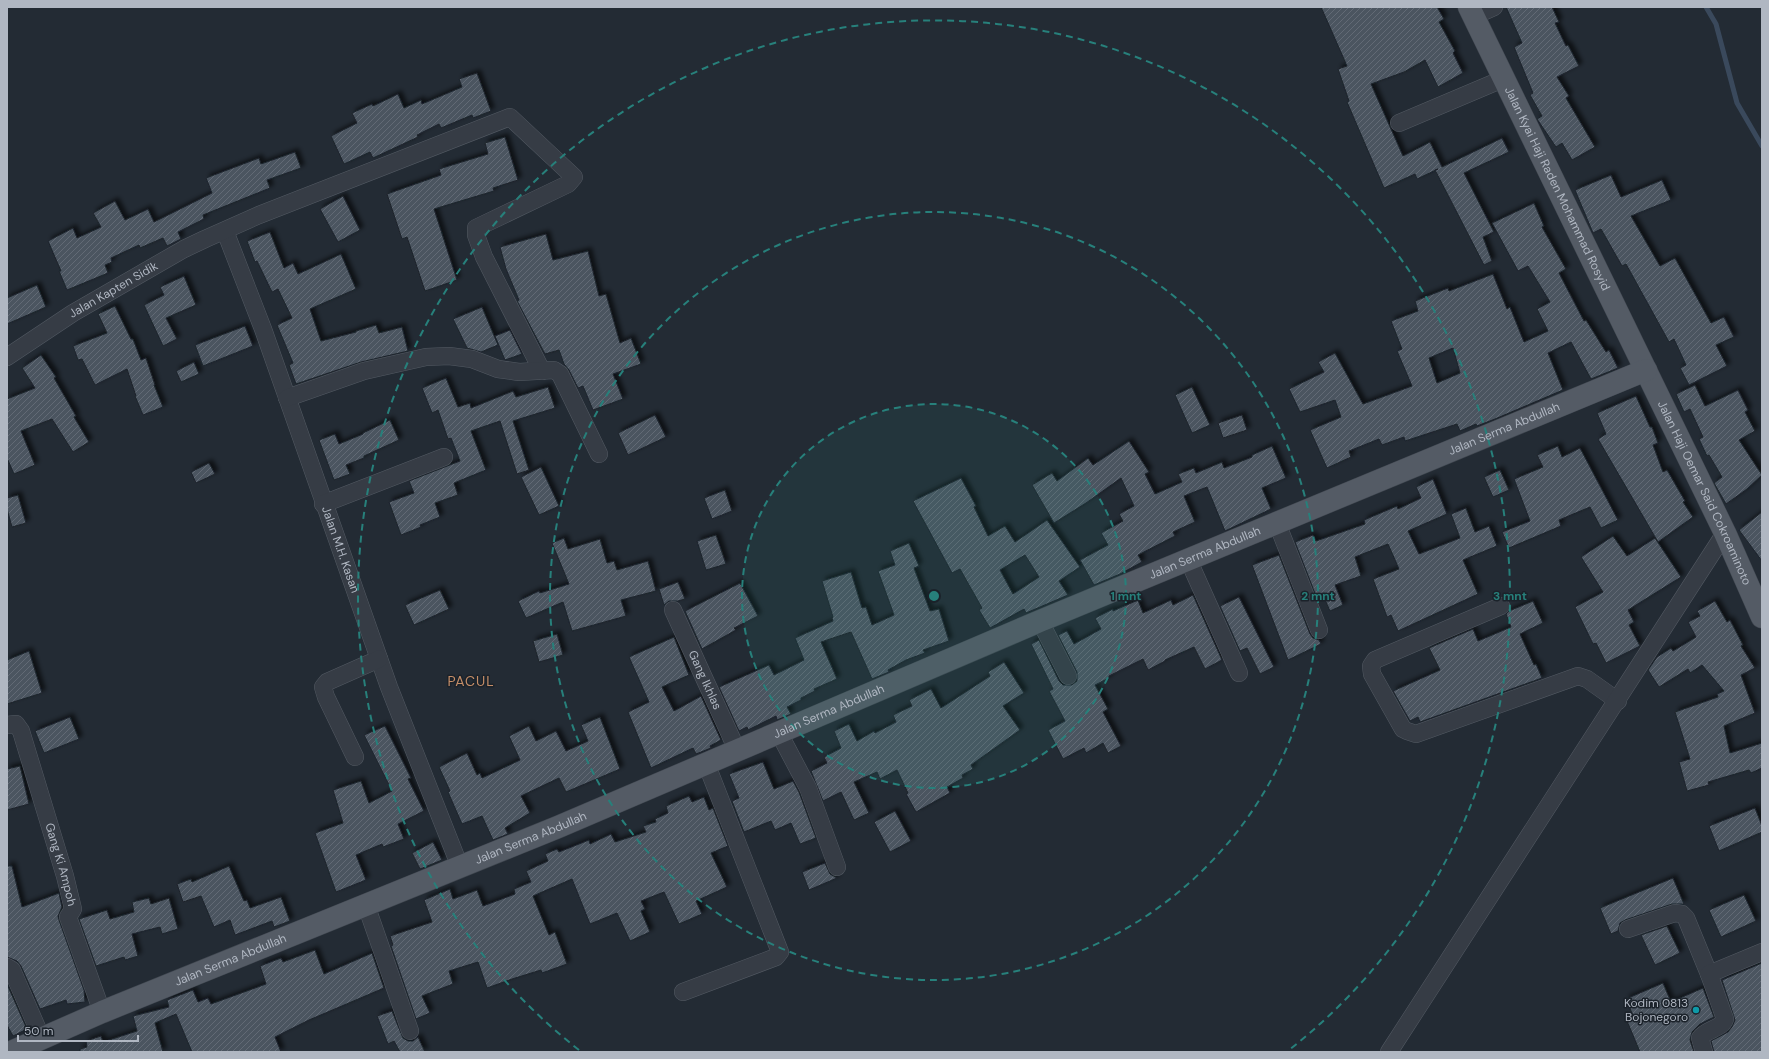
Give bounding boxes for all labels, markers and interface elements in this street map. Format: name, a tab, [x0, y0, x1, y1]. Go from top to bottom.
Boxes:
street label: Jalan Kyai Haji Raden Mohammad Rosyid	[1501, 84, 1614, 293]
street label: Jalan Kapten Sidik	[66, 258, 161, 322]
street label: Jalan Haji Oemar Said Cokroaminoto	[1654, 398, 1755, 588]
street label: Jalan Serma Abdullah	[1446, 399, 1562, 459]
street label: Jalan M.H. Kasan	[318, 504, 363, 595]
street label: Jalan Serma Abdullah	[1147, 523, 1263, 583]
text: 1 mnt	[1110, 588, 1142, 604]
text: 2 mnt	[1301, 588, 1335, 604]
text: 3 mnt	[1493, 588, 1527, 604]
centre of rings	[927, 589, 941, 603]
street label: Gang Ikhlas	[685, 648, 725, 712]
district label: PACUL	[447, 672, 495, 690]
street label: Jalan Serma Abdullah	[771, 680, 887, 742]
street label: Jalan Serma Abdullah	[472, 808, 589, 868]
street label: Gang Ki Ampoh	[41, 821, 80, 908]
street label: Jalan Serma Abdullah	[172, 930, 289, 990]
place label: Kodim 0813 Bojonegoro	[1624, 995, 1688, 1025]
marker: Kodim 0813 Bojonegoro	[1691, 1005, 1701, 1015]
scale bar	[18, 1017, 138, 1043]
text: 50 m	[24, 1023, 53, 1039]

